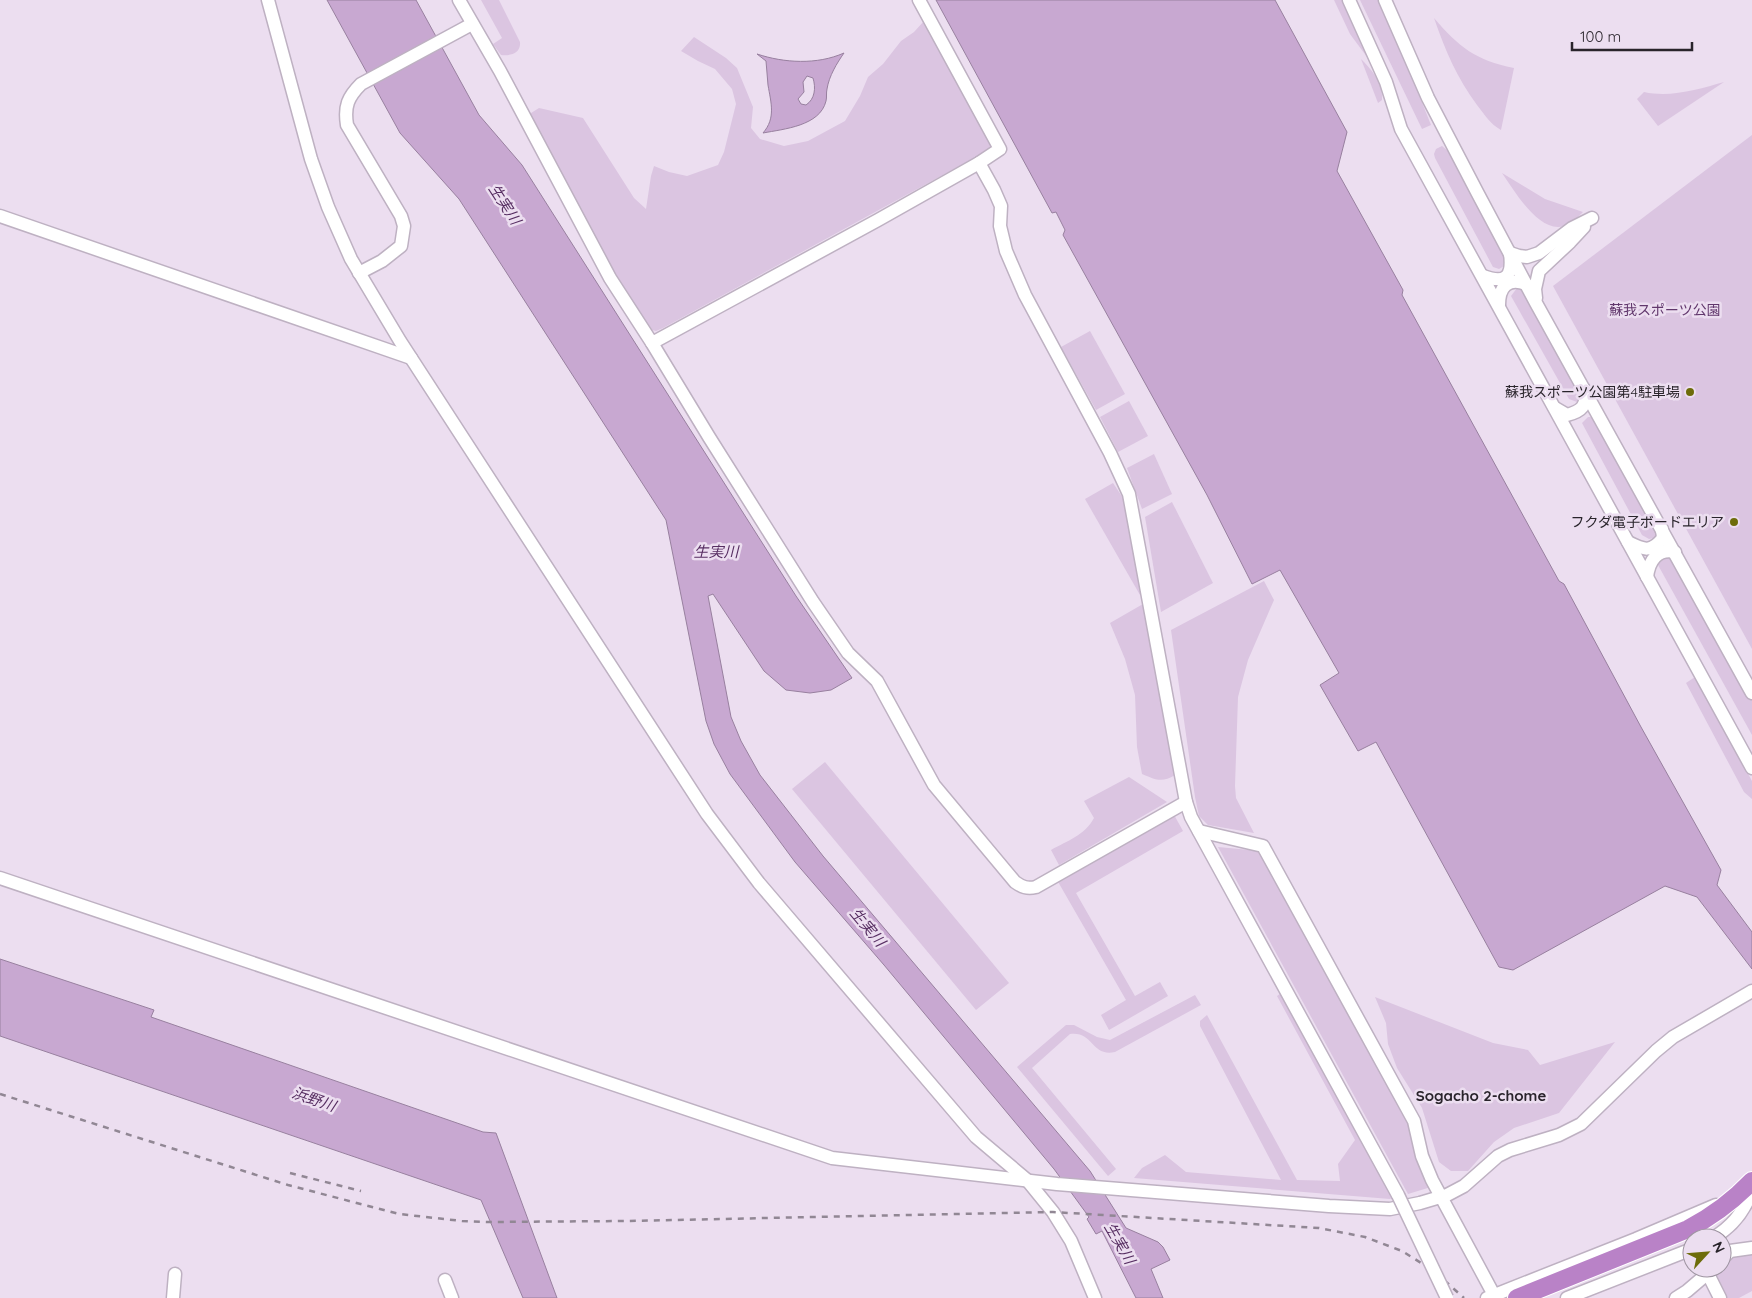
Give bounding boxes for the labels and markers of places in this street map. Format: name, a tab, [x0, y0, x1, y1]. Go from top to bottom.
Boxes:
place label: 蘇我スポーツ公園第4駐車場	[1505, 383, 1680, 401]
marker: 蘇我スポーツ公園第4駐車場	[1684, 386, 1696, 398]
place label: フクダ電子ボードエリア	[1571, 513, 1724, 531]
marker: フクダ電子ボードエリア	[1728, 516, 1740, 528]

